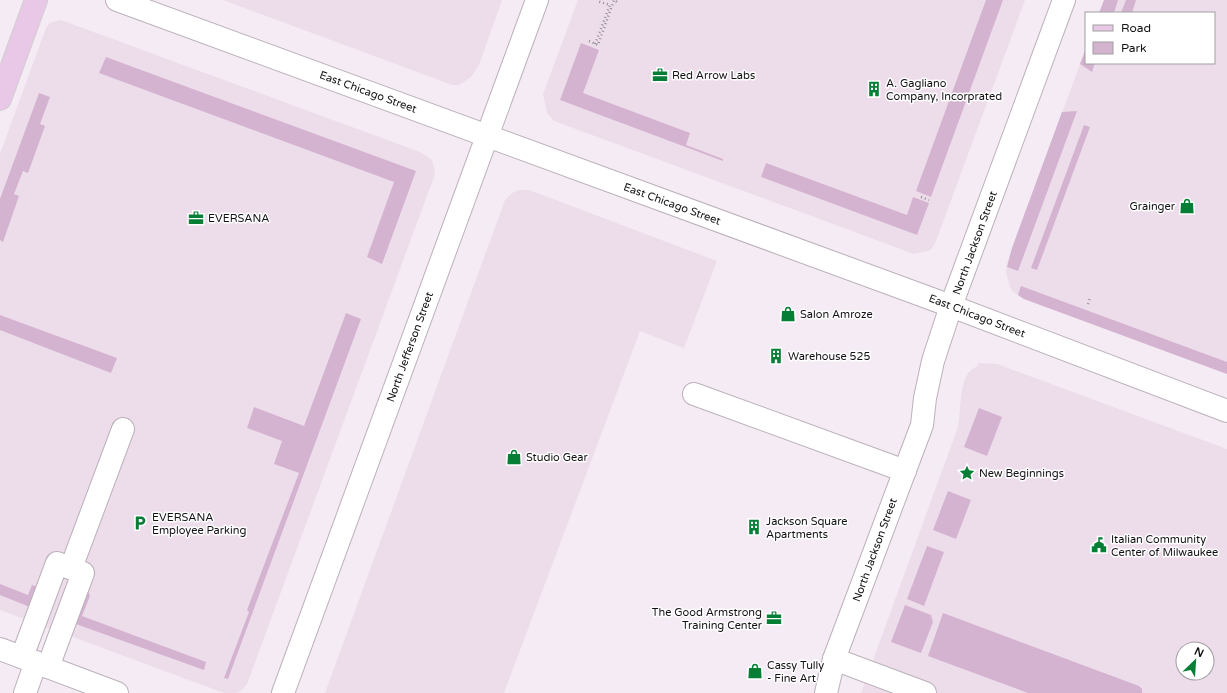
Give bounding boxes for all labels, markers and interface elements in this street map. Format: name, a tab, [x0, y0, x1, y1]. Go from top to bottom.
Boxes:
legend	[1085, 12, 1215, 64]
text: Road	[1121, 21, 1151, 35]
text: Park	[1121, 41, 1147, 55]
office icon: Red Arrow Labs	[651, 66, 669, 84]
street label: East Chicago Street	[318, 68, 418, 116]
place label: Red Arrow Labs	[672, 69, 755, 82]
place label: A. Gagliano Company, Incorprated	[886, 77, 1002, 103]
building icon: A. Gagliano Company, Incorprated	[865, 80, 883, 98]
street label: East Chicago Street	[622, 180, 722, 228]
street label: North Jackson Street	[950, 189, 1000, 297]
shop icon: Grainger	[1178, 197, 1196, 215]
place label: Grainger	[1129, 200, 1176, 213]
office icon: EVERSANA	[187, 209, 205, 227]
place label: EVERSANA	[208, 212, 270, 225]
street label: North Jefferson Street	[384, 290, 436, 404]
street label: East Chicago Street	[927, 292, 1027, 340]
shop icon: Salon Amroze	[779, 305, 797, 323]
place label: Salon Amroze	[800, 308, 873, 321]
building icon: Warehouse 525	[767, 347, 785, 365]
place label: Warehouse 525	[788, 350, 870, 363]
shop icon: Studio Gear	[505, 448, 523, 466]
place label: Studio Gear	[526, 451, 588, 464]
place icon: New Beginnings	[958, 464, 976, 482]
place label: New Beginnings	[979, 467, 1064, 480]
street label: North Jackson Street	[850, 496, 900, 604]
place label: EVERSANA Employee Parking	[152, 511, 246, 537]
parking icon: EVERSANA Employee Parking	[131, 514, 149, 532]
place label: Jackson Square Apartments	[766, 515, 848, 541]
building icon: Jackson Square Apartments	[745, 518, 763, 536]
place label: Italian Community Center of Milwaukee	[1111, 533, 1218, 559]
public building icon: Italian Community Center of Milwaukee	[1090, 536, 1108, 554]
place label: The Good Armstrong Training Center	[652, 606, 763, 632]
office icon: The Good Armstrong Training Center	[765, 609, 783, 627]
north arrow	[1175, 641, 1215, 681]
text: N	[1192, 645, 1206, 660]
place label: Cassy Tully - Fine Art	[767, 659, 824, 685]
shop icon: Cassy Tully - Fine Art	[746, 662, 764, 680]

